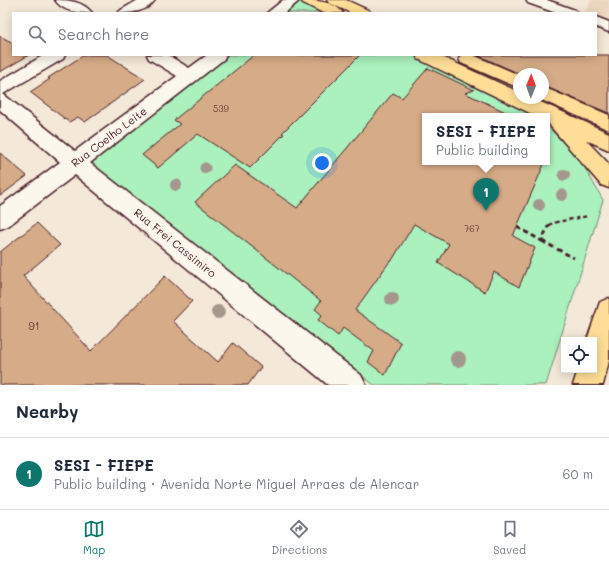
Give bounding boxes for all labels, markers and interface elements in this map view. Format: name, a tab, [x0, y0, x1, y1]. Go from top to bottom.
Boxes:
search box	[12, 12, 597, 56]
icon: search	[26, 23, 48, 45]
text: Search here	[58, 24, 149, 44]
north arrow	[513, 68, 549, 104]
street label: Rua Coelho Leite	[68, 103, 150, 170]
house number: 539	[213, 103, 230, 114]
popup	[422, 113, 550, 165]
text: SESI - FIEPE	[436, 121, 536, 141]
text: Public building	[436, 141, 528, 158]
your location	[312, 153, 332, 173]
pin: 1	[473, 178, 499, 211]
street label: Rua Frei Cassimiro	[131, 205, 220, 281]
house number: 767	[464, 223, 480, 234]
house number: 91	[28, 318, 40, 333]
map controls	[561, 337, 597, 373]
button: locate	[561, 337, 597, 373]
text: Nearby	[16, 400, 78, 422]
text: SESI - FIEPE	[54, 455, 154, 475]
text: 1	[26, 465, 32, 482]
text: 60 m	[563, 465, 593, 482]
text: Public building · Avenida Norte Miguel Arraes de Alencar	[54, 475, 419, 492]
tab: Map	[83, 518, 105, 557]
tab: Directions	[271, 518, 327, 557]
tab: Saved	[493, 518, 526, 557]

